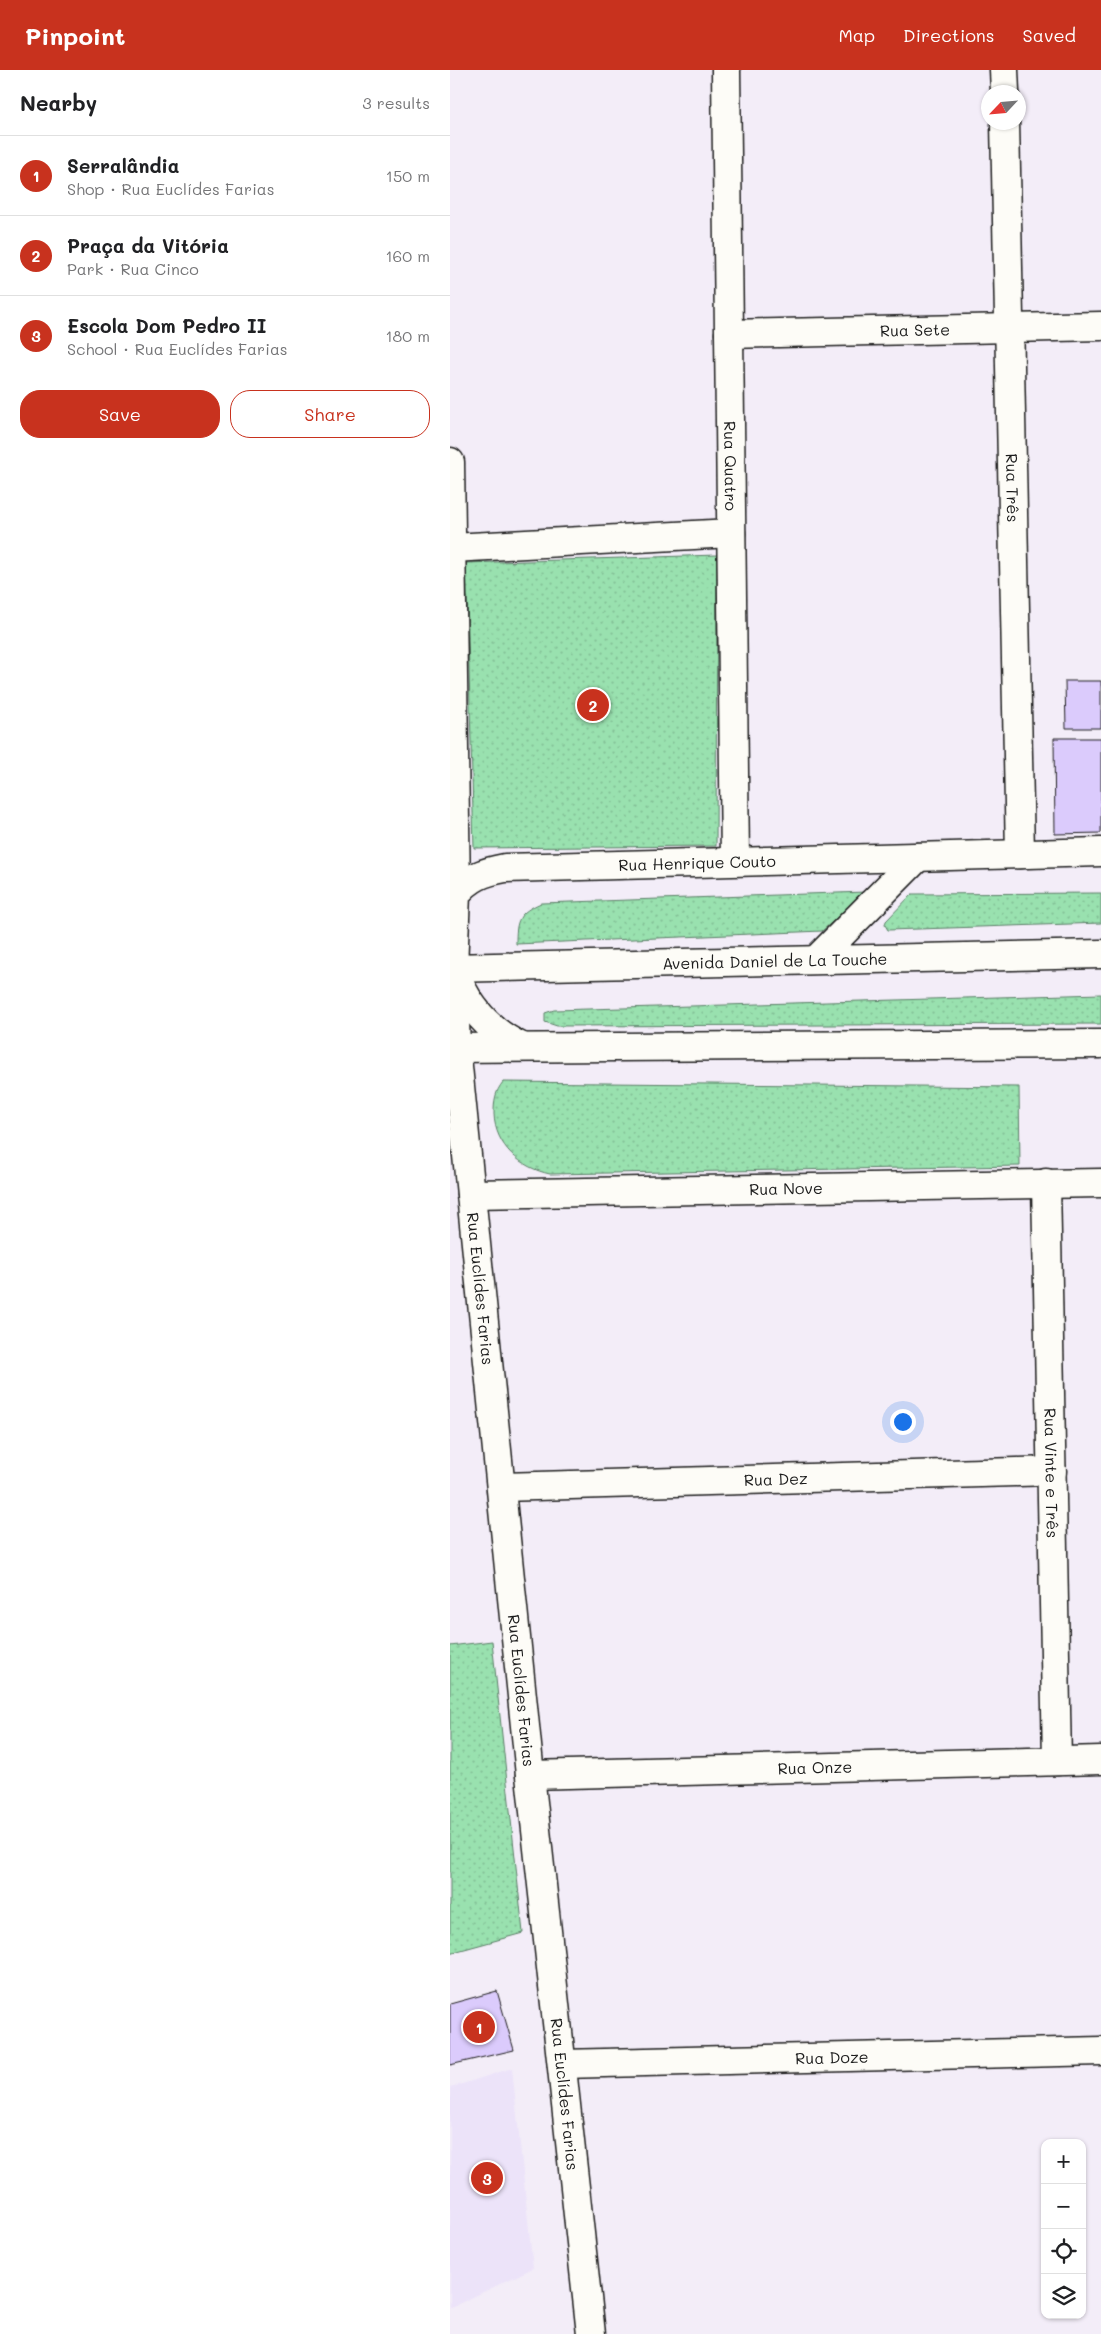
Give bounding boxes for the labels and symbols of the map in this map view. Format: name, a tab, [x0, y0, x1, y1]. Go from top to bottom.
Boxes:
north arrow	[981, 85, 1026, 130]
street label: Rua Sete	[880, 318, 950, 341]
street label: Rua Quatro	[720, 421, 742, 511]
street label: Rua Três	[1002, 453, 1024, 523]
pin: 2	[577, 686, 609, 724]
street label: Rua Henrique Couto	[618, 850, 776, 875]
street label: Avenida Daniel de La Touche	[662, 948, 888, 973]
street label: Rua Nove	[749, 1177, 823, 1199]
street label: Rua Euclídes Farias	[463, 1211, 499, 1366]
street label: Rua Vinte e Três	[1040, 1408, 1064, 1538]
your location	[890, 1409, 916, 1435]
street label: Rua Dez	[744, 1467, 808, 1490]
street label: Rua Euclídes Farias	[504, 1613, 540, 1768]
street label: Rua Onze	[777, 1756, 852, 1778]
pin: 1	[463, 2008, 495, 2046]
street label: Rua Euclídes Farias	[547, 2017, 584, 2171]
street label: Rua Doze	[795, 2046, 869, 2068]
pin: 3	[471, 2159, 503, 2197]

